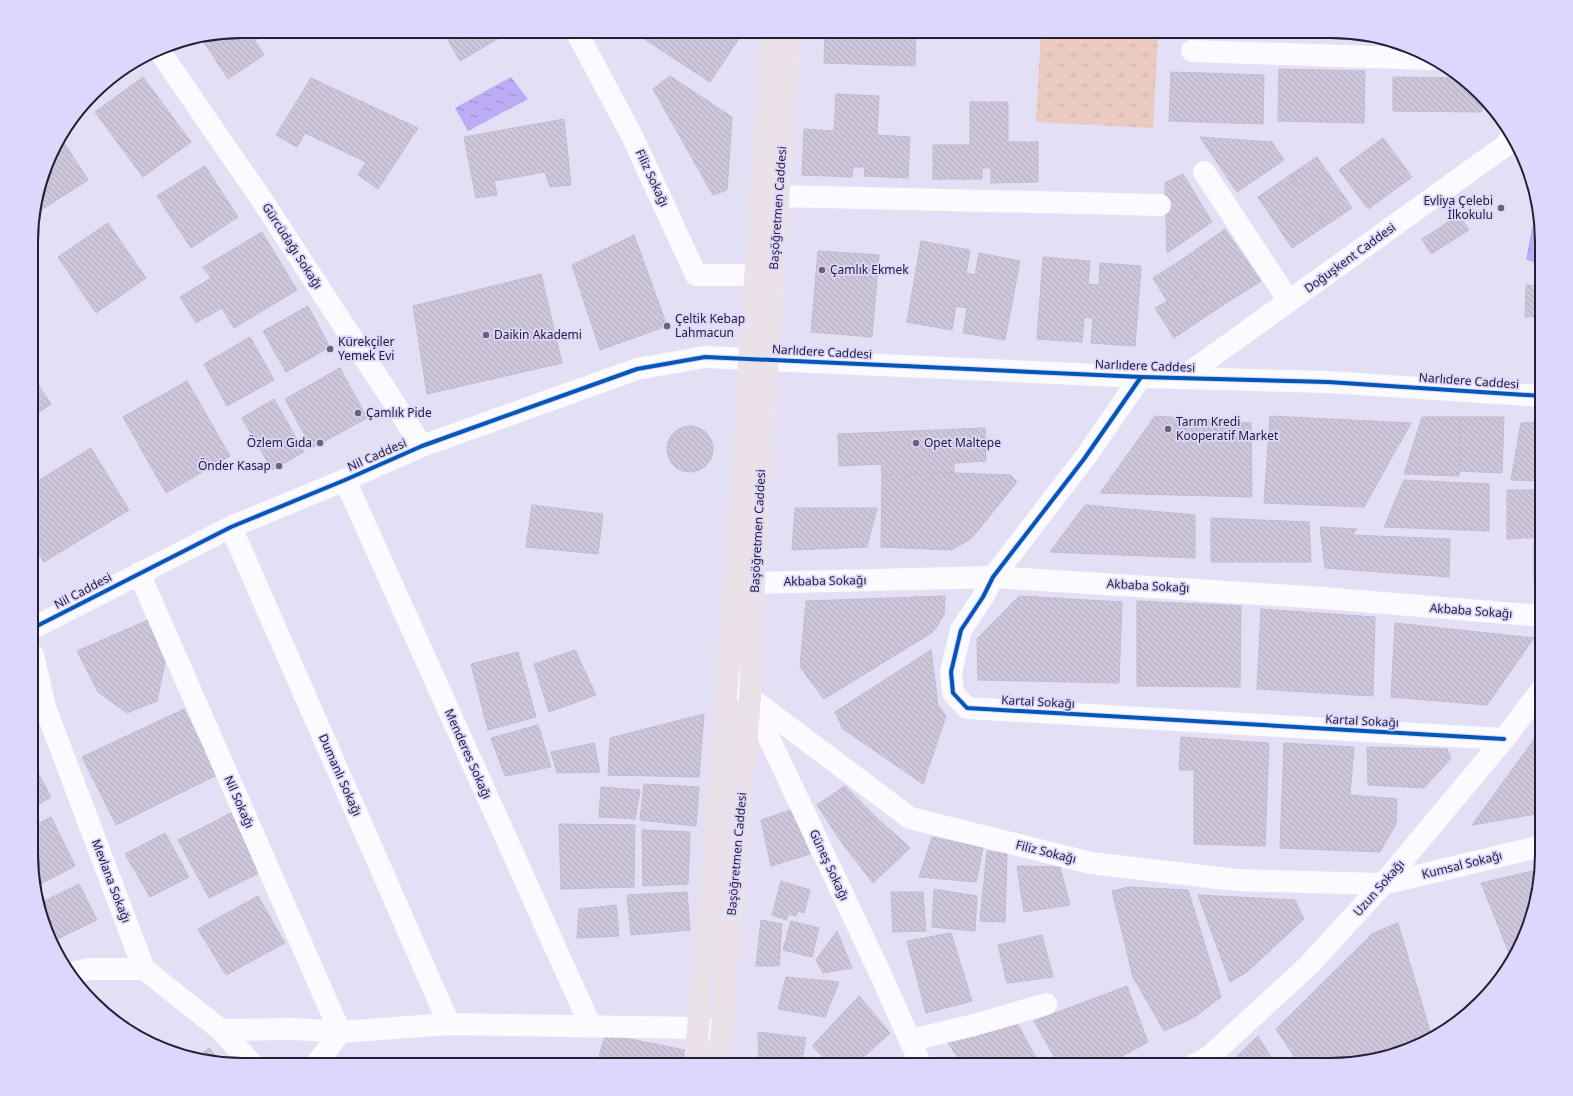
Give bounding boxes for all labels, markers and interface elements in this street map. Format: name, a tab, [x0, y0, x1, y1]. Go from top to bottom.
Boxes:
street label: Filiz Sokağı	[632, 146, 673, 209]
street label: Başöğretmen Caddesi	[765, 146, 790, 270]
place label: Evliya Çelebi İlkokulu	[1423, 192, 1493, 223]
street label: Gürcüdağı Sokağı	[258, 199, 327, 292]
marker: Evliya Çelebi İlkokulu	[1496, 203, 1506, 213]
street label: Doğuşkent Caddesi	[1300, 219, 1399, 297]
place label: Çamlık Ekmek	[830, 261, 909, 278]
marker: Çamlık Ekmek	[817, 265, 827, 275]
place label: Çeltik Kebap Lahmacun	[675, 310, 745, 341]
marker: Çeltik Kebap Lahmacun	[662, 321, 672, 331]
place label: Daikin Akademi	[494, 326, 582, 343]
marker: Daikin Akademi	[481, 330, 491, 340]
place label: Kürekçiler Yemek Evi	[338, 333, 394, 364]
street label: Narlıdere Caddesi	[771, 340, 873, 363]
marker: Kürekçiler Yemek Evi	[325, 344, 335, 354]
street label: Narlıdere Caddesi	[1095, 355, 1196, 376]
street label: Narlıdere Caddesi	[1418, 369, 1520, 392]
place label: Çamlık Pide	[366, 404, 432, 421]
marker: Çamlık Pide	[353, 408, 363, 418]
place label: Tarım Kredi Kooperatif Market	[1176, 413, 1279, 444]
marker: Tarım Kredi Kooperatif Market	[1163, 424, 1173, 434]
place label: Özlem Gıda	[247, 434, 312, 451]
street label: Nil Caddesi	[345, 434, 409, 475]
place label: Opet Maltepe	[924, 434, 1001, 451]
marker: Özlem Gıda	[315, 438, 325, 448]
marker: Opet Maltepe	[911, 438, 921, 448]
place label: Önder Kasap	[198, 457, 271, 474]
marker: Önder Kasap	[274, 461, 284, 471]
street label: Başöğretmen Caddesi	[746, 469, 769, 593]
street label: Nil Caddesi	[51, 568, 115, 613]
street label: Akbaba Sokağı	[783, 571, 867, 590]
street label: Akbaba Sokağı	[1106, 575, 1190, 596]
street label: Akbaba Sokağı	[1429, 599, 1513, 622]
street label: Kartal Sokağı	[1001, 691, 1075, 712]
street label: Menderes Sokağı	[441, 706, 496, 802]
street label: Kartal Sokağı	[1325, 710, 1399, 731]
street label: Dumanlı Sokağı	[315, 731, 366, 819]
street label: Nil Sokağı	[220, 773, 259, 831]
street label: Başöğretmen Caddesi	[723, 791, 750, 916]
street label: Güneş Sokağı	[806, 826, 853, 903]
street label: Filiz Sokağı	[1014, 836, 1078, 867]
street label: Mevlana Sokağı	[88, 837, 135, 925]
street label: Kumsal Sokağı	[1420, 846, 1504, 883]
street label: Uzun Sokağı	[1349, 856, 1408, 920]

